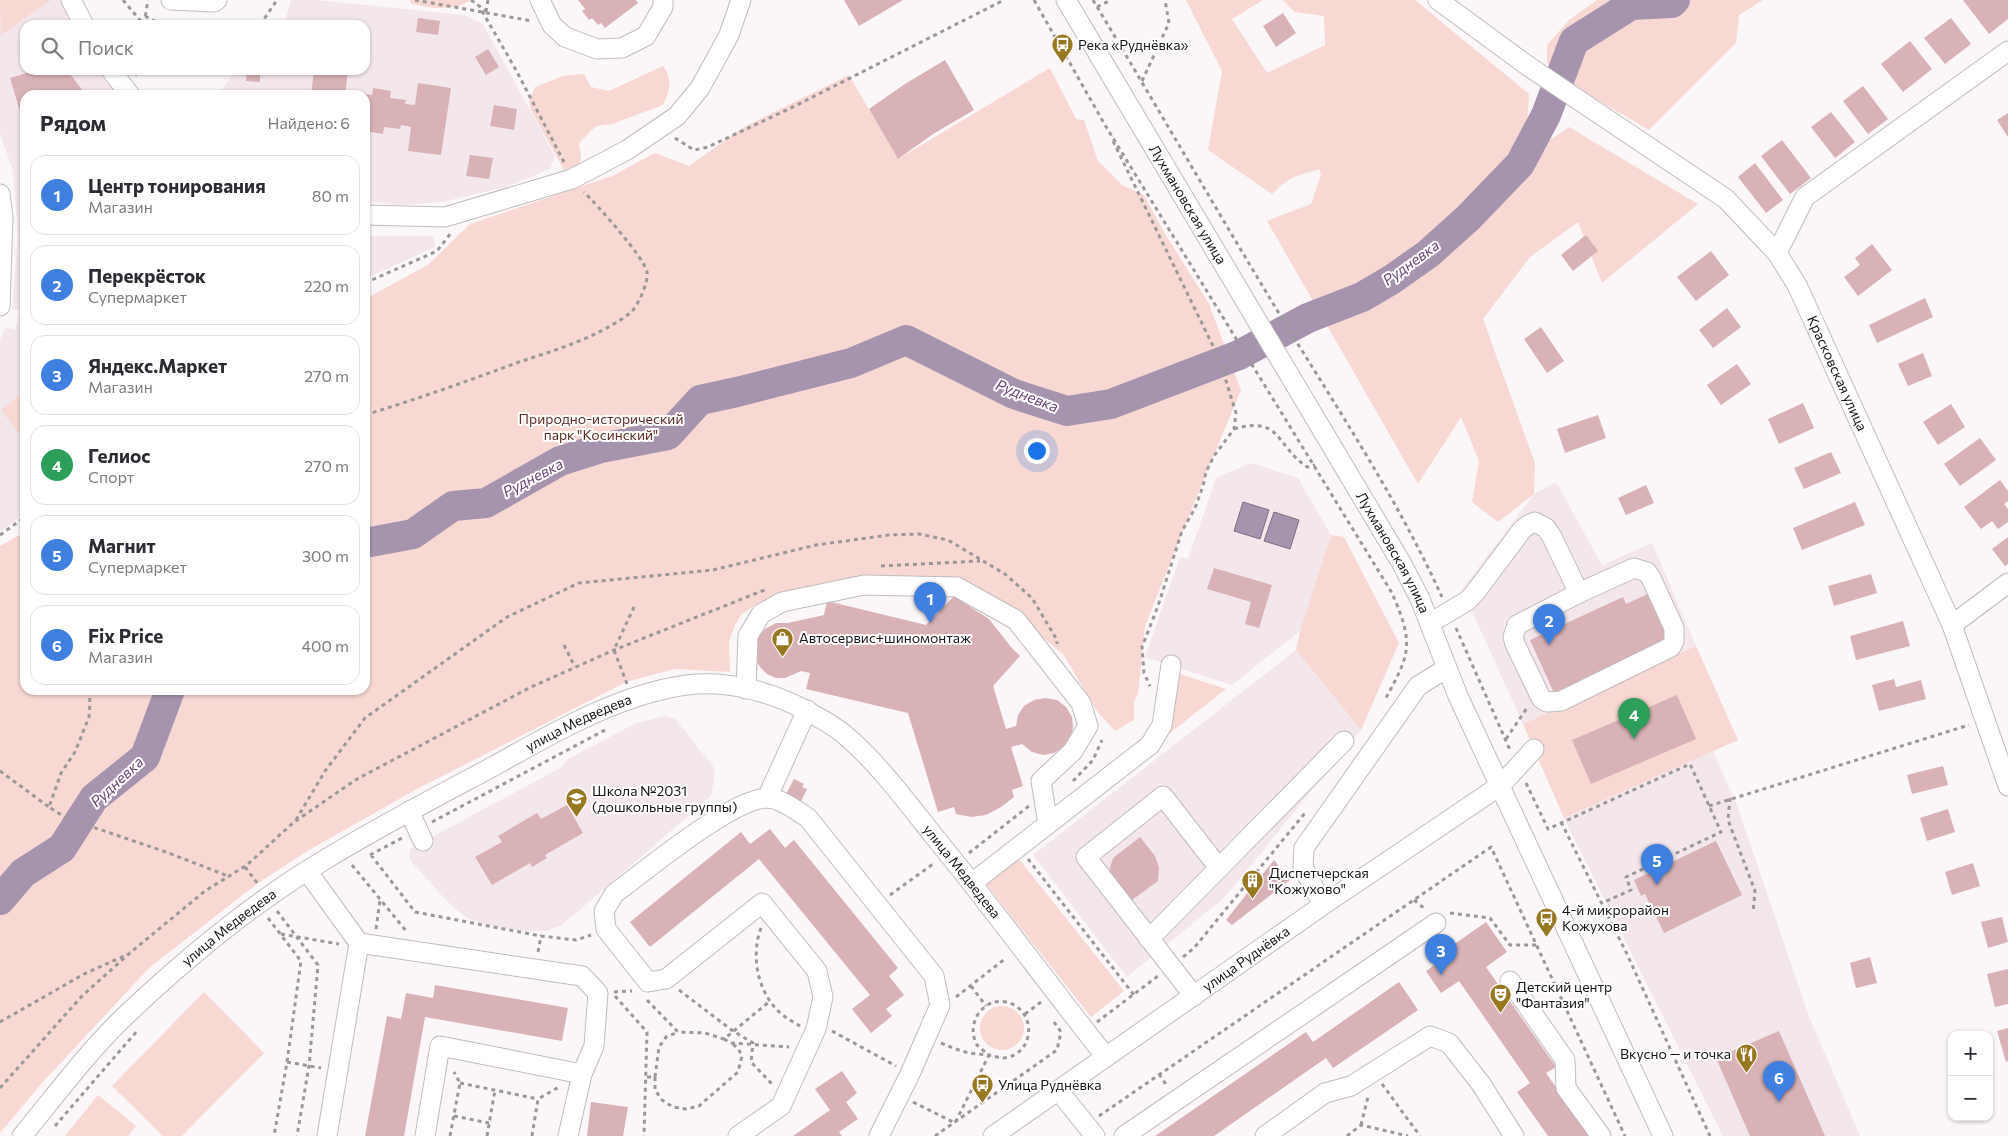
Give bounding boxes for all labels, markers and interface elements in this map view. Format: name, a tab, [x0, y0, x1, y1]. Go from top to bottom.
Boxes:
search box	[20, 20, 370, 75]
bus stop icon: Река «Руднёвка»	[1050, 33, 1074, 64]
icon: search	[38, 34, 66, 62]
text: Поиск	[78, 36, 134, 59]
place label: Река «Руднёвка»	[1078, 36, 1189, 53]
text: Рядом	[40, 110, 106, 135]
text: Найдено: 6	[267, 113, 350, 132]
street label: Лухмановская улица	[1146, 141, 1230, 267]
text: Центр тонирования	[88, 174, 266, 197]
text: 1	[53, 186, 61, 205]
text: 80 m	[312, 186, 349, 205]
text: Магазин	[88, 197, 153, 216]
water label: Рудневка	[1379, 235, 1442, 289]
text: Перекрёсток	[88, 264, 206, 287]
text: 2	[52, 276, 62, 295]
text: 220 m	[304, 276, 349, 295]
text: Супермаркет	[88, 287, 187, 306]
street label: Красковская улица	[1804, 313, 1871, 433]
text: Яндекс.Маркет	[88, 354, 227, 377]
text: 3	[52, 366, 62, 385]
text: 270 m	[304, 366, 349, 385]
water label: Рудневка	[993, 375, 1061, 415]
text: Магазин	[88, 377, 153, 396]
park label: Природно-исторический парк "Косинский"	[519, 410, 683, 443]
your location	[1024, 438, 1050, 464]
text: Гелиос	[88, 444, 151, 467]
water label: Рудневка	[499, 454, 566, 500]
text: 4	[52, 456, 62, 475]
text: 270 m	[304, 456, 349, 475]
text: Спорт	[88, 467, 134, 486]
street label: Лухмановская улица	[1353, 488, 1434, 615]
text: Магнит	[88, 534, 156, 557]
text: 5	[52, 546, 62, 565]
text: 300 m	[302, 546, 349, 565]
text: Супермаркет	[88, 557, 187, 576]
pin: 1	[914, 582, 946, 623]
pin: 2	[1533, 604, 1565, 645]
text: Fix Price	[88, 624, 163, 647]
shop icon: Автосервис+шиномонтаж	[771, 626, 795, 657]
place label: Автосервис+шиномонтаж	[799, 629, 971, 646]
text: 6	[52, 636, 62, 655]
text: 400 m	[301, 636, 349, 655]
text: Магазин	[88, 647, 153, 666]
street label: улица Медведева	[522, 690, 634, 755]
pin: 4	[1618, 698, 1650, 739]
water label: Рудневка	[86, 752, 147, 810]
place label: Школа №2031 (дошкольные группы)	[592, 782, 737, 815]
school or university icon: Школа №2031 (дошкольные группы)	[564, 787, 588, 818]
street label: улица Медведева	[920, 821, 1005, 921]
pin: 5	[1641, 844, 1673, 885]
place label: Диспетчерская "Кожухово"	[1269, 864, 1369, 897]
building icon: Диспетчерская "Кожухово"	[1241, 869, 1265, 900]
street label: улица Медведева	[178, 885, 279, 969]
place label: 4-й микрорайон Кожухова	[1562, 901, 1669, 934]
bus stop icon: 4-й микрорайон Кожухова	[1534, 906, 1558, 937]
street label: улица Руднёвка	[1199, 922, 1293, 995]
pin: 3	[1425, 934, 1457, 975]
place label: Детский центр "Фантазия"	[1516, 978, 1612, 1011]
theatre icon: Детский центр "Фантазия"	[1488, 983, 1512, 1014]
map controls	[1948, 1031, 1993, 1121]
button: +	[1948, 1031, 1993, 1076]
restaurant icon: Вкусно — и точка	[1735, 1042, 1759, 1073]
place label: Вкусно — и точка	[1620, 1045, 1731, 1062]
pin: 6	[1763, 1061, 1795, 1102]
bus stop icon: Улица Руднёвка	[970, 1073, 994, 1104]
place label: Улица Руднёвка	[998, 1076, 1102, 1093]
button: −	[1948, 1076, 1993, 1121]

